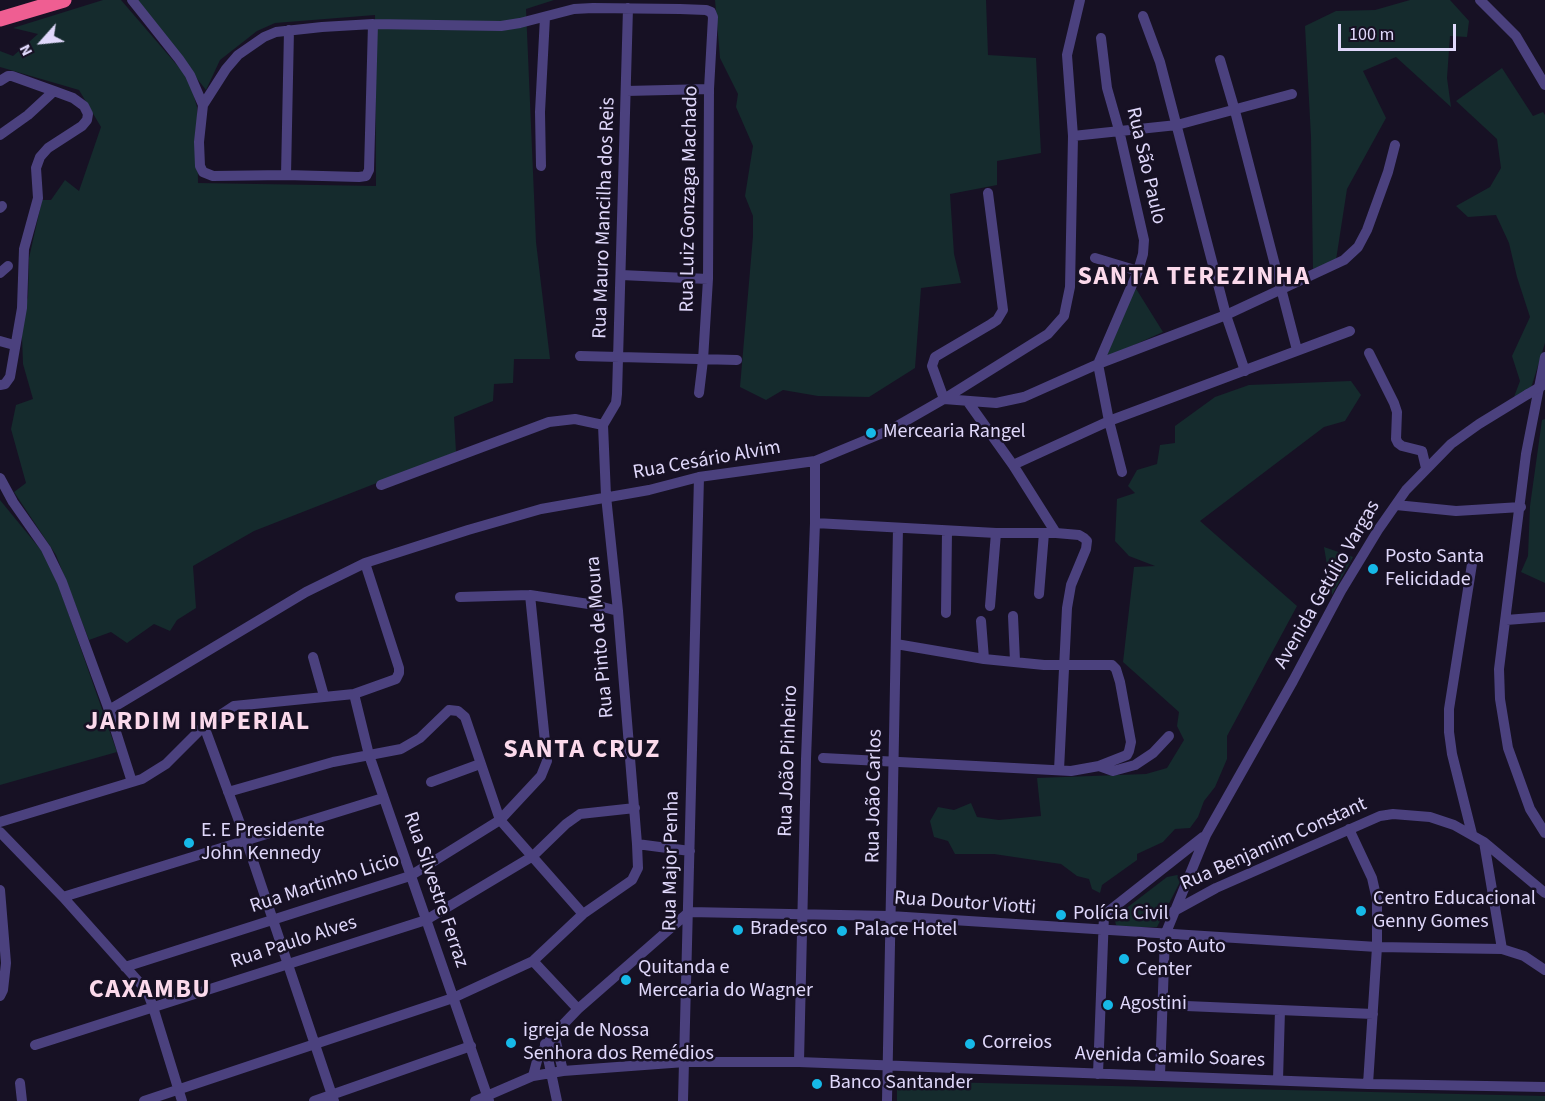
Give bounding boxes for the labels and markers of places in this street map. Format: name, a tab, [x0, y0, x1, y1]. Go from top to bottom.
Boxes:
place label: Mercearia Rangel	[883, 421, 1026, 445]
marker: Mercearia Rangel	[864, 426, 878, 440]
place label: Posto Santa Felicidade	[1385, 546, 1484, 593]
marker: Posto Santa Felicidade	[1366, 562, 1380, 576]
place label: E. E Presidente John Kennedy	[201, 820, 325, 867]
marker: E. E Presidente John Kennedy	[182, 836, 196, 850]
place label: Centro Educacional Genny Gomes	[1373, 888, 1536, 935]
place label: Polícia Civil	[1073, 903, 1169, 927]
marker: Centro Educacional Genny Gomes	[1354, 904, 1368, 918]
marker: Polícia Civil	[1054, 908, 1068, 922]
place label: Bradesco	[750, 918, 827, 942]
place label: Palace Hotel	[854, 919, 957, 943]
marker: Bradesco	[731, 923, 745, 937]
marker: Palace Hotel	[835, 924, 849, 938]
place label: Posto Auto Center	[1136, 936, 1226, 983]
marker: Posto Auto Center	[1117, 952, 1131, 966]
place label: Quitanda e Mercearia do Wagner	[638, 957, 813, 1004]
marker: Quitanda e Mercearia do Wagner	[619, 973, 633, 987]
place label: Agostini	[1120, 993, 1187, 1017]
marker: Agostini	[1101, 998, 1115, 1012]
place label: igreja de Nossa Senhora dos Remédios	[523, 1020, 714, 1067]
place label: Correios	[982, 1032, 1052, 1056]
marker: igreja de Nossa Senhora dos Remédios	[504, 1036, 518, 1050]
marker: Correios	[963, 1037, 977, 1051]
place label: Banco Santander	[829, 1072, 972, 1096]
marker: Banco Santander	[810, 1077, 824, 1091]

